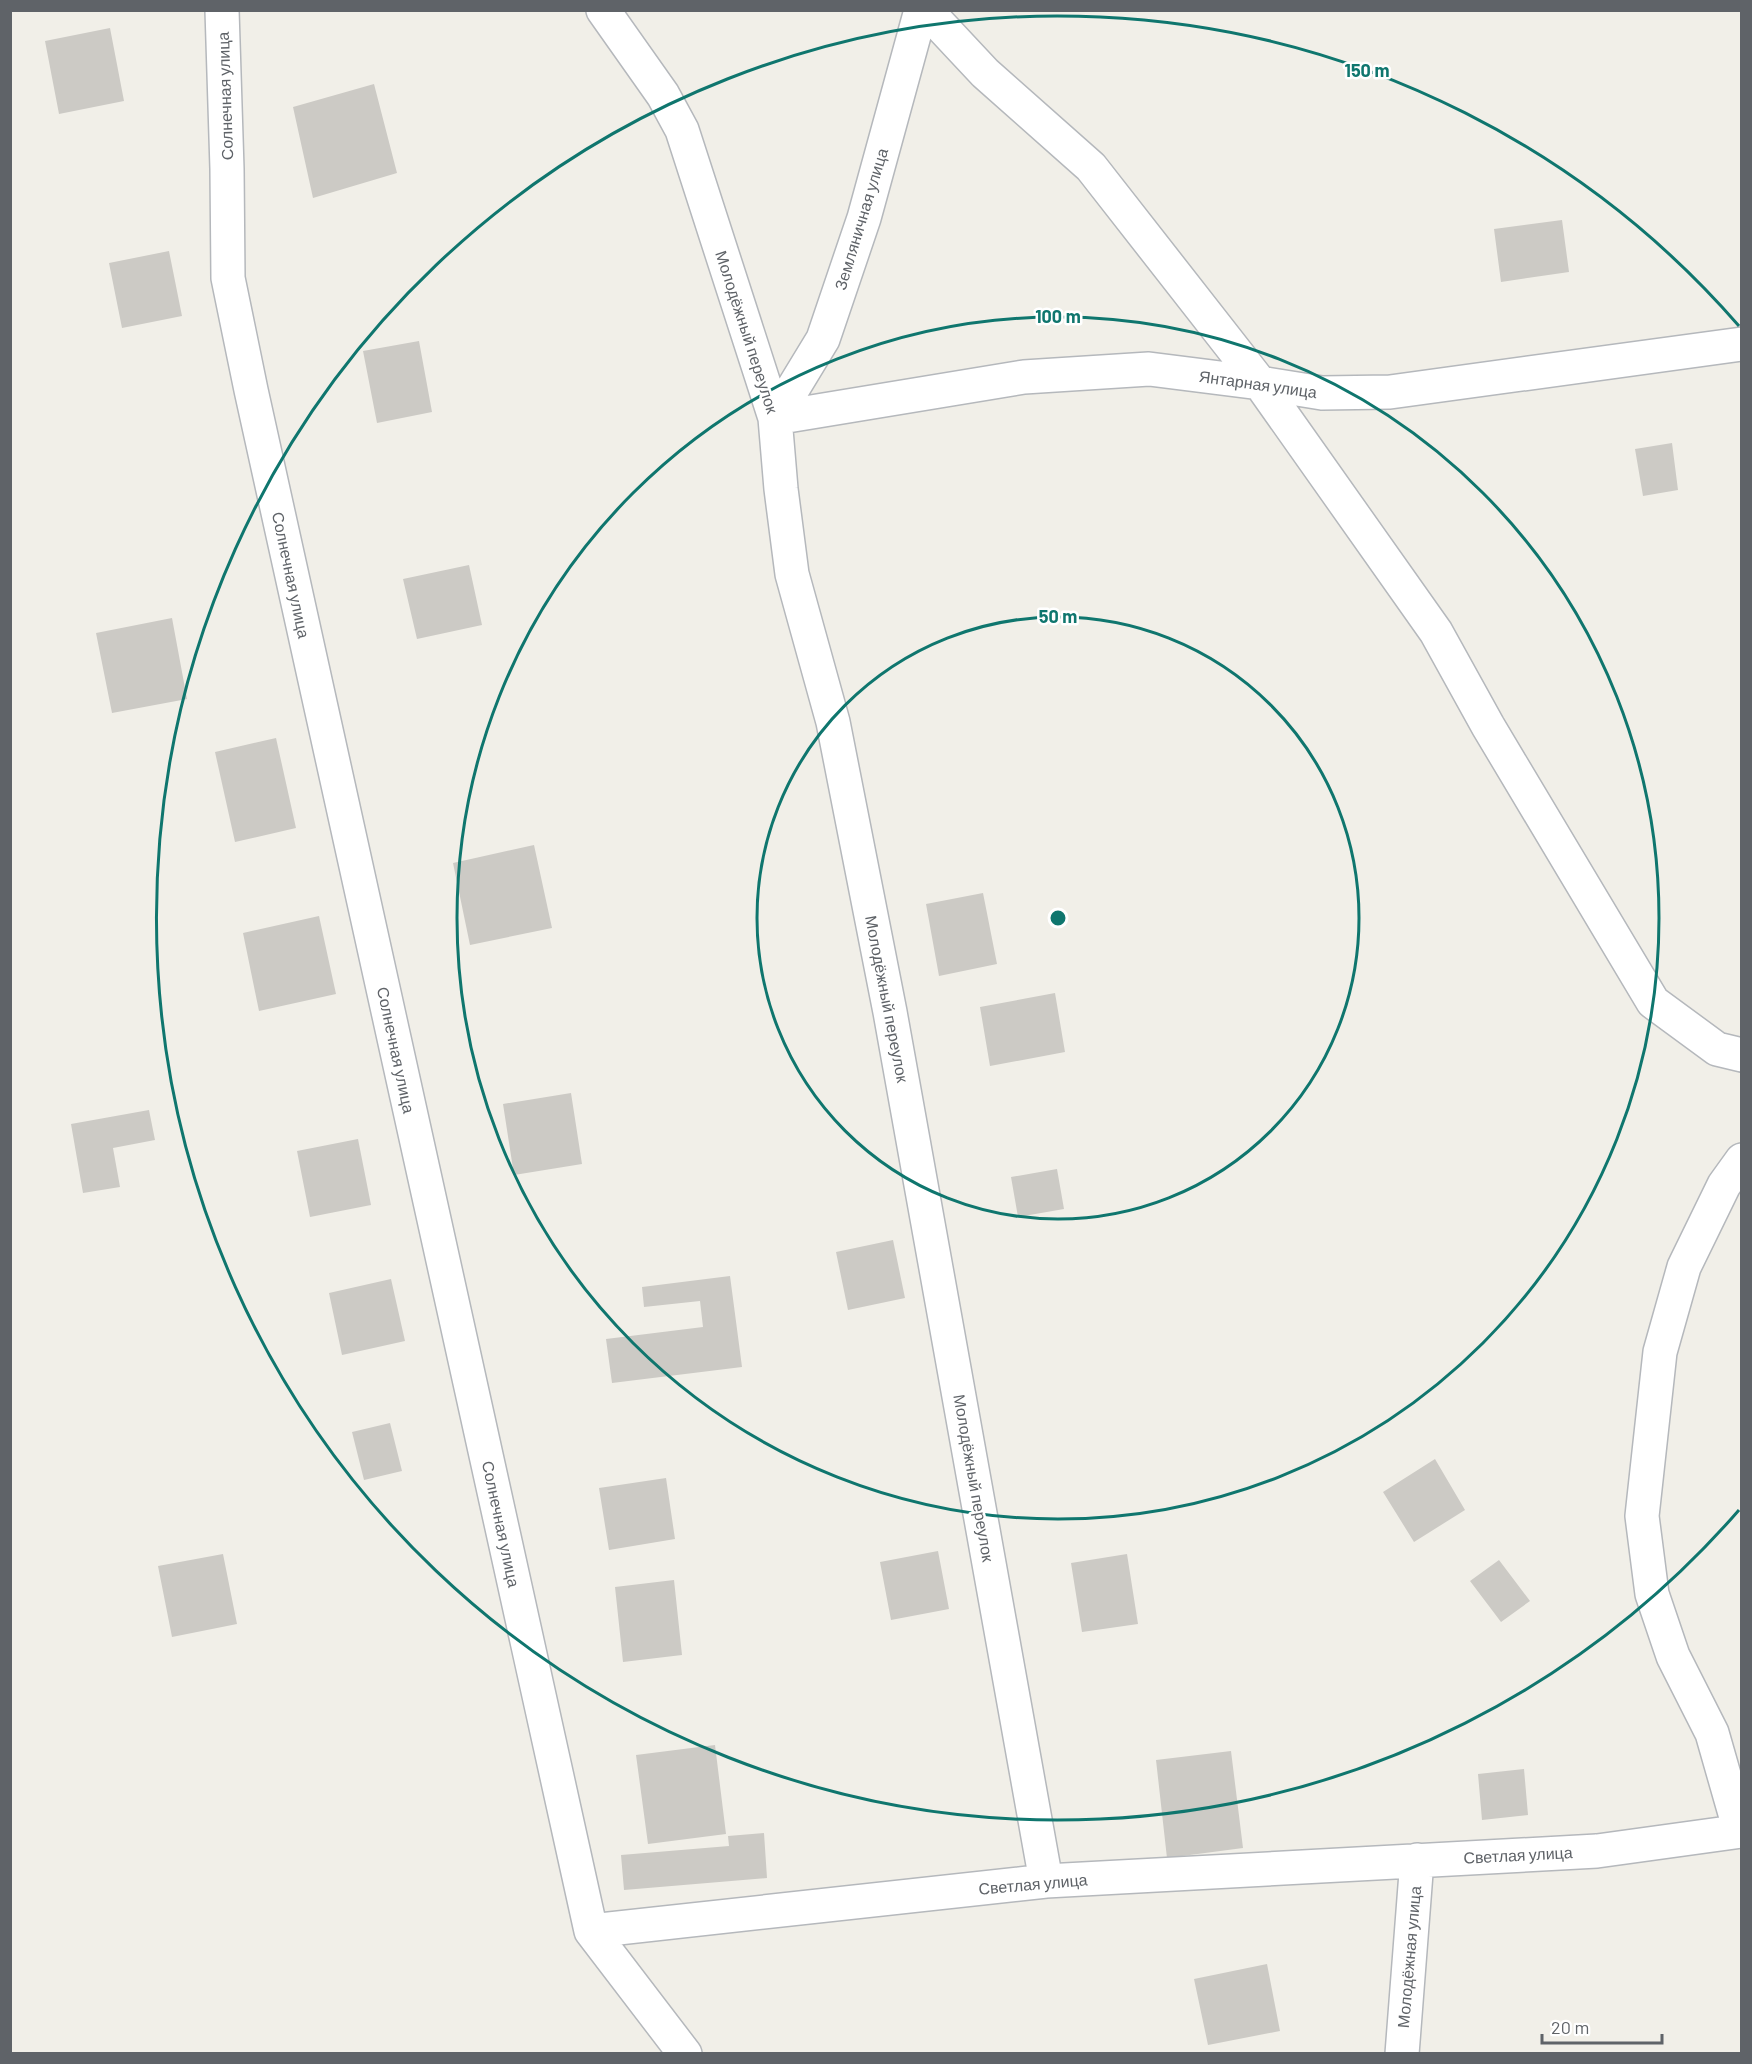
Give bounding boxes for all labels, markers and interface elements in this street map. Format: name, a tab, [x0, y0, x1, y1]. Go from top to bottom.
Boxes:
street label: Солнечная улица	[213, 31, 236, 161]
text: 150 m	[1345, 59, 1389, 81]
street label: Земляничная улица	[830, 146, 891, 292]
street label: Молодёжный переулок	[712, 248, 783, 416]
text: 100 m	[1035, 305, 1081, 327]
street label: Янтарная улица	[1198, 366, 1318, 401]
street label: Солнечная улица	[269, 510, 314, 640]
text: 50 m	[1039, 605, 1077, 627]
centre of rings	[1048, 908, 1068, 928]
street label: Молодёжный переулок	[862, 914, 913, 1085]
street label: Солнечная улица	[374, 985, 419, 1115]
street label: Молодёжный переулок	[950, 1393, 999, 1564]
street label: Солнечная улица	[479, 1459, 524, 1589]
street label: Светлая улица	[1463, 1842, 1573, 1867]
street label: Светлая улица	[978, 1869, 1088, 1898]
street label: Молодёжная улица	[1393, 1885, 1424, 2029]
scale bar	[1542, 2007, 1662, 2045]
text: 20 m	[1551, 2016, 1589, 2038]

